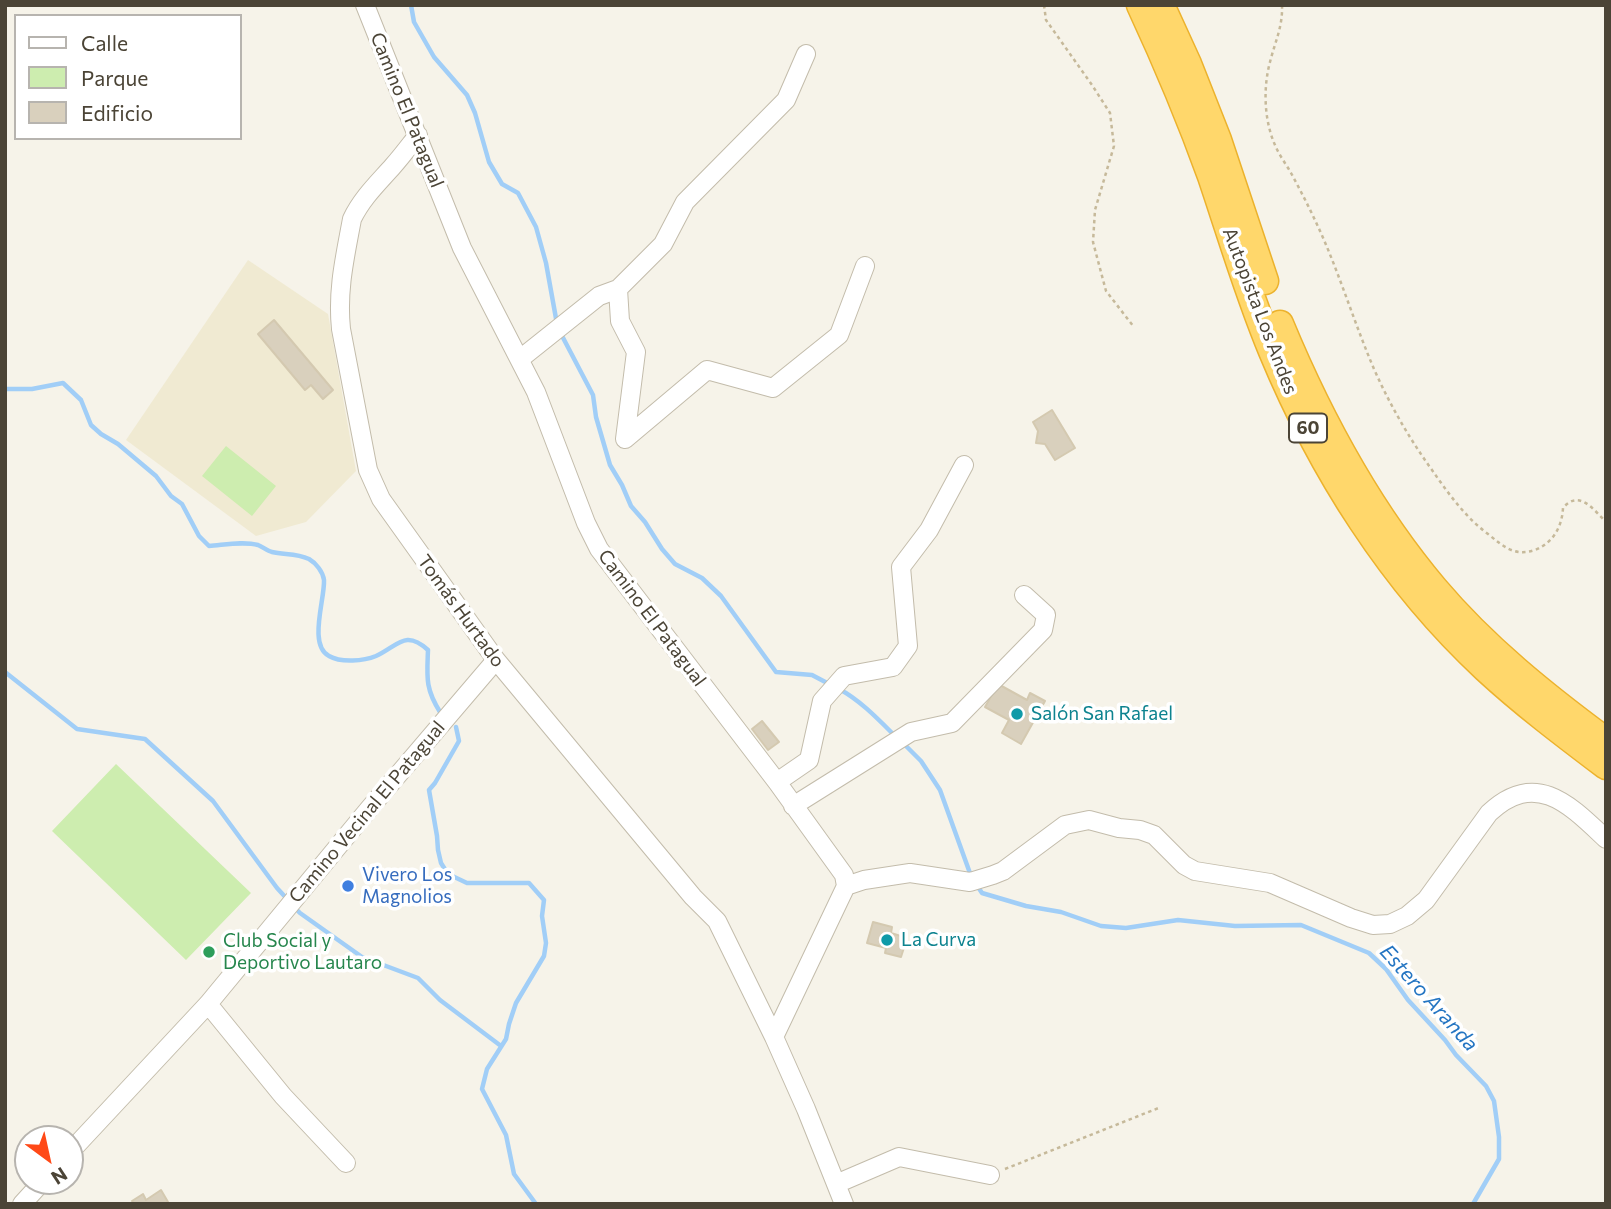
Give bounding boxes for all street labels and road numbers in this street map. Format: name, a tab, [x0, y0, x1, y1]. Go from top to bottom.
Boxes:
street label: Camino El Patagual	[365, 29, 449, 191]
street label: Autopista Los Andes	[1218, 224, 1302, 398]
road number: 60	[1289, 414, 1327, 442]
street label: Camino El Patagual	[593, 545, 711, 691]
street label: Tomás Hurtado	[413, 550, 509, 672]
street label: Camino Vecinal El Patagual	[284, 716, 450, 908]

